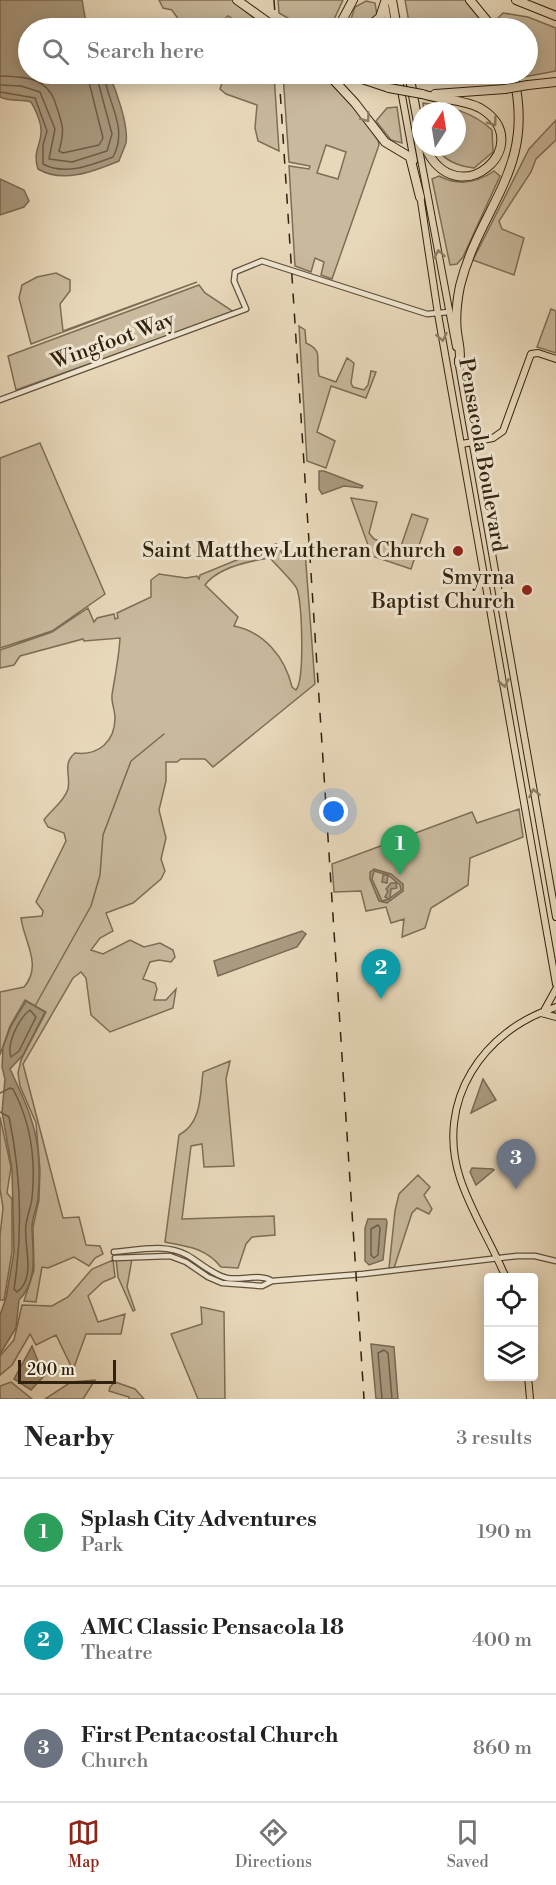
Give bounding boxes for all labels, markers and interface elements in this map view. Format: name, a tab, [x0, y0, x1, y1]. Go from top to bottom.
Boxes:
search box	[18, 18, 538, 84]
icon: search	[39, 35, 72, 68]
text: Search here	[87, 38, 204, 65]
north arrow	[412, 102, 466, 156]
one-way arrow	[359, 111, 370, 122]
one-way arrow	[486, 115, 497, 126]
one-way arrow	[433, 250, 446, 260]
street label: Wingfoot Way	[47, 306, 179, 376]
one-way arrow	[435, 332, 448, 342]
street label: Pensacola Boulevard	[452, 356, 512, 554]
place label: Saint Matthew Lutheran Church	[142, 538, 446, 564]
marker: Saint Matthew Lutheran Church	[451, 544, 465, 558]
place label: Smyrna Baptist Church	[370, 565, 515, 615]
marker: Smyrna Baptist Church	[520, 583, 534, 597]
one-way arrow	[497, 678, 510, 688]
one-way arrow	[528, 788, 541, 798]
your location	[319, 797, 348, 826]
pin: 1	[380, 826, 420, 875]
pin: 2	[362, 950, 400, 999]
pin: 3	[496, 1140, 536, 1189]
map controls	[484, 1273, 538, 1381]
button: locate	[484, 1273, 538, 1327]
button: layers	[484, 1327, 538, 1381]
scale bar	[18, 1357, 116, 1384]
text: 200 m	[27, 1360, 75, 1380]
text: Nearby	[24, 1422, 114, 1454]
text: 3 results	[456, 1426, 532, 1451]
text: Splash City Adventures	[81, 1506, 317, 1533]
text: 1	[39, 1520, 48, 1545]
text: 190 m	[477, 1520, 532, 1545]
text: Park	[81, 1533, 123, 1558]
text: AMC Classic Pensacola 18	[81, 1614, 344, 1641]
text: 2	[37, 1628, 50, 1653]
text: 400 m	[472, 1628, 532, 1653]
text: Theatre	[81, 1641, 153, 1666]
text: First Pentacostal Church	[81, 1722, 338, 1749]
text: 3	[37, 1736, 50, 1761]
text: 860 m	[473, 1736, 532, 1761]
text: Church	[81, 1749, 148, 1774]
tab: Map	[67, 1816, 100, 1872]
tab: Directions	[235, 1816, 312, 1872]
tab: Saved	[447, 1816, 489, 1872]

